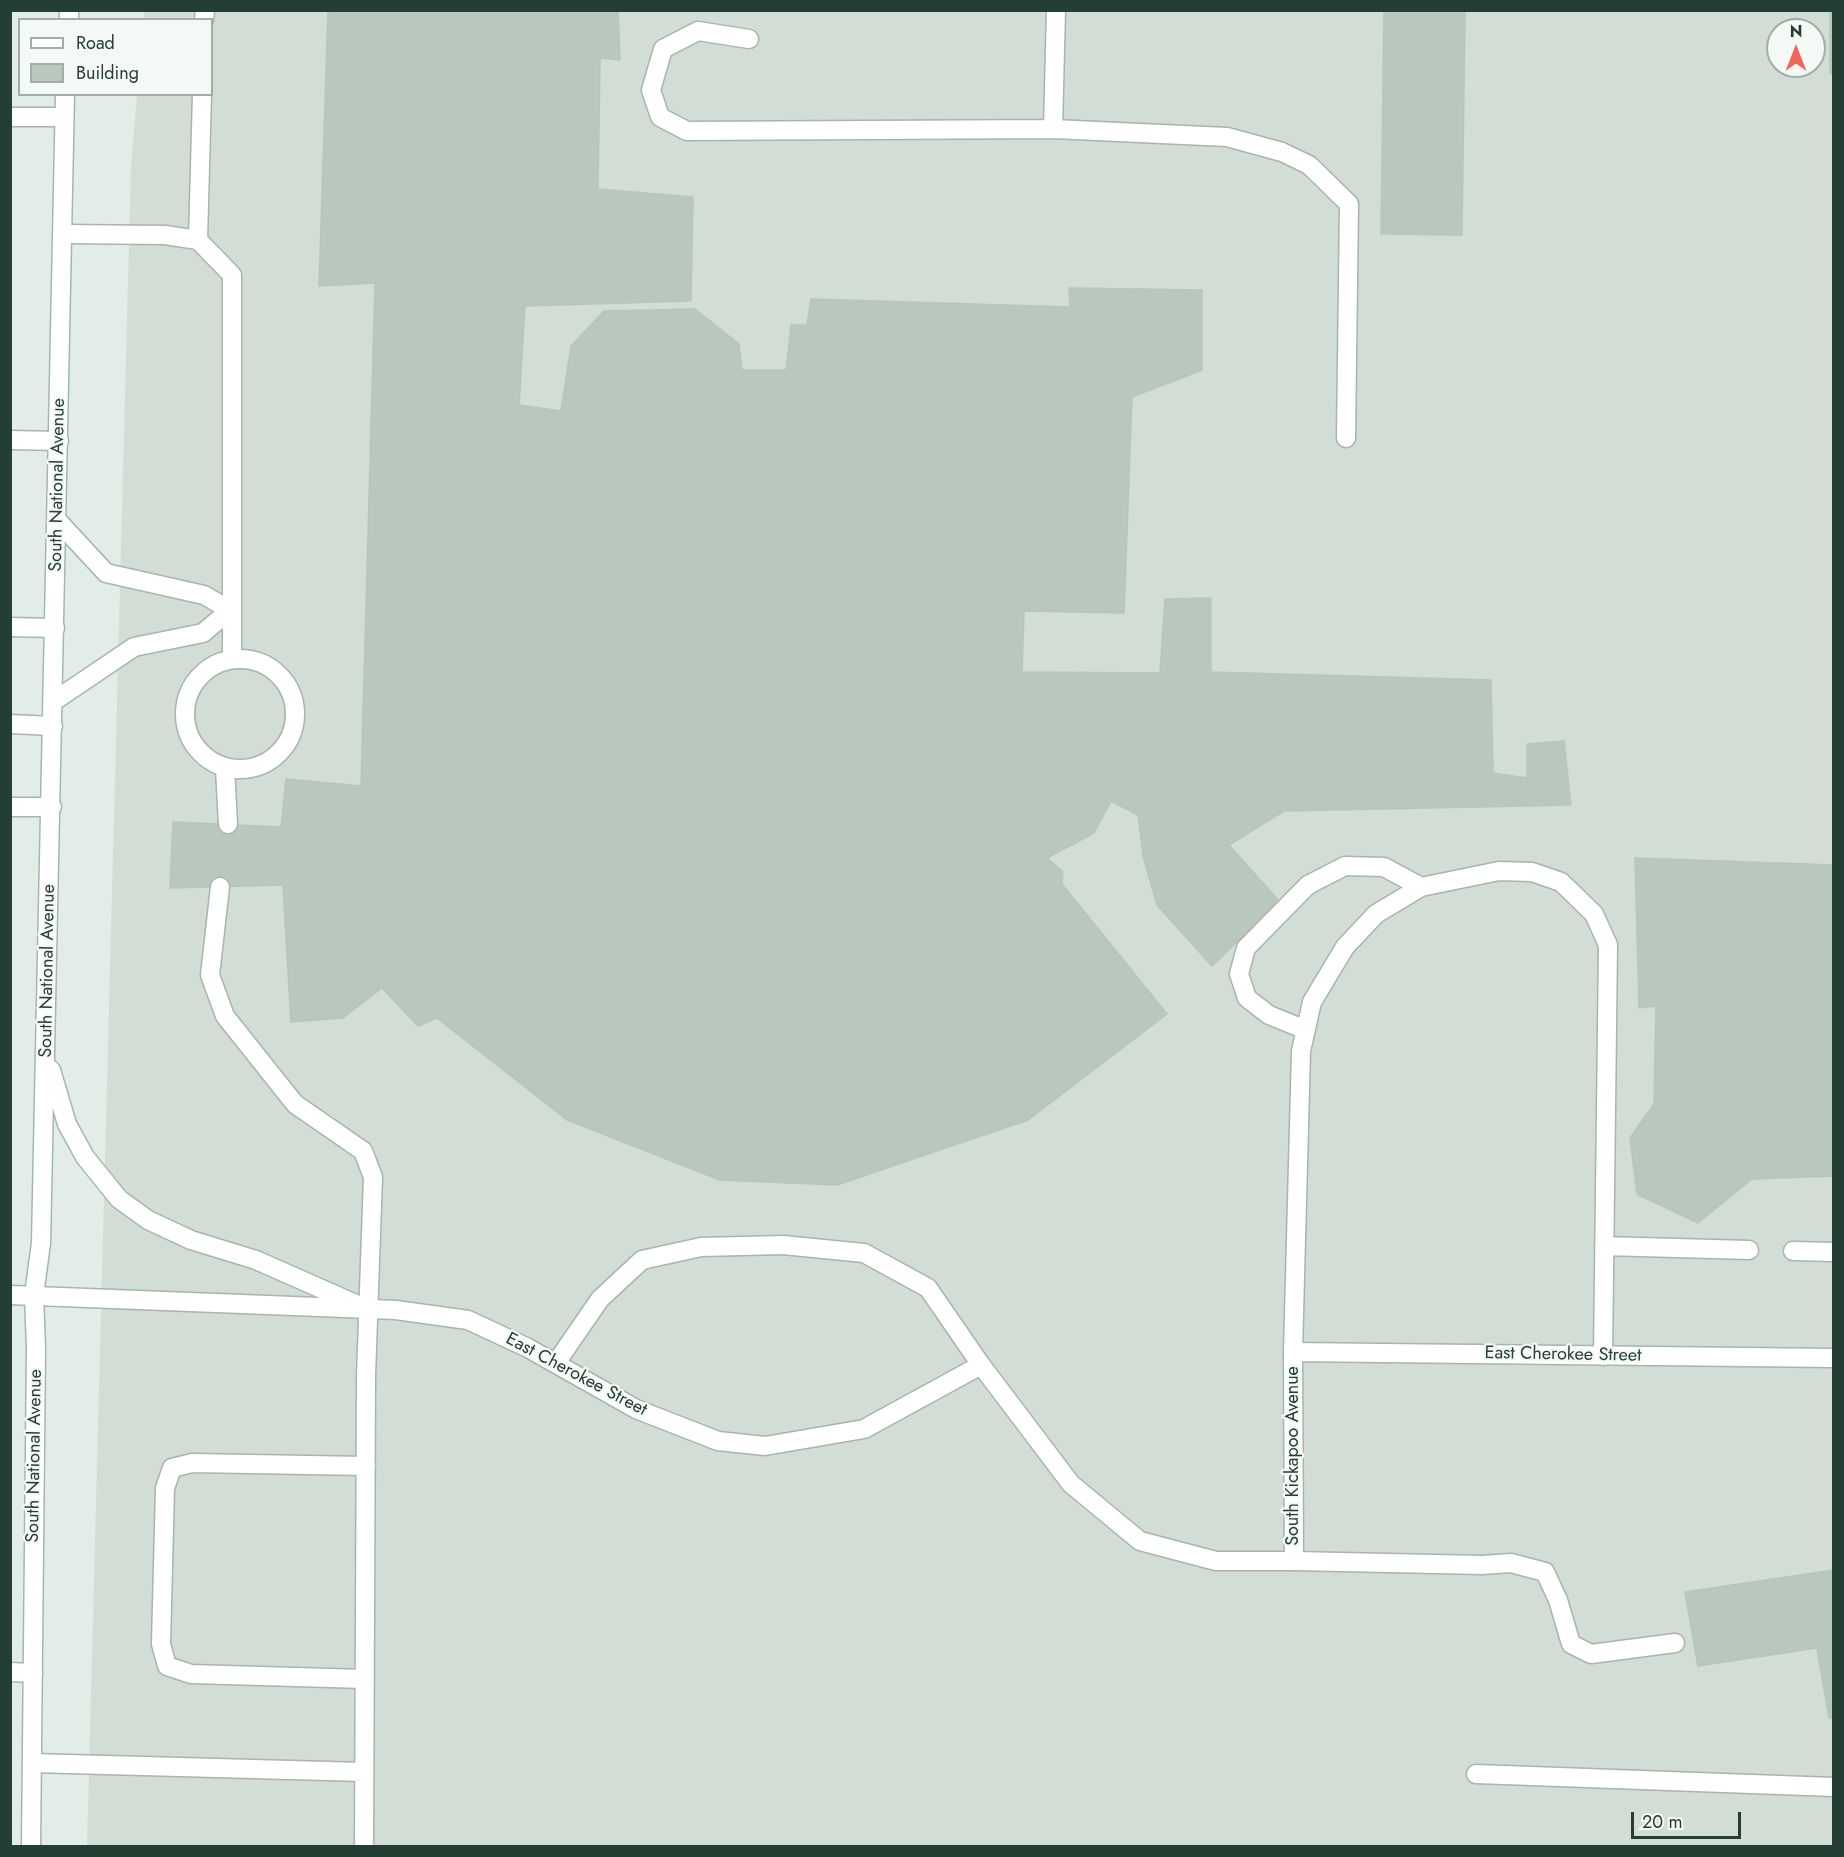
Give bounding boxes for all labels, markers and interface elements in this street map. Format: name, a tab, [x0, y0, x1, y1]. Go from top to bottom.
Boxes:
legend	[18, 18, 213, 96]
north arrow	[1766, 18, 1826, 78]
text: N	[1790, 20, 1802, 43]
text: Road	[76, 30, 115, 56]
text: Building	[76, 60, 139, 86]
street label: South National Avenue	[46, 398, 70, 572]
street label: South National Avenue	[36, 884, 60, 1058]
street label: East Cherokee Street	[502, 1329, 650, 1421]
street label: East Cherokee Street	[1484, 1343, 1642, 1367]
street label: South Kickapoo Avenue	[1283, 1366, 1305, 1546]
street label: South National Avenue	[23, 1369, 47, 1543]
scale bar	[1634, 1800, 1744, 1838]
text: 20 m	[1642, 1809, 1682, 1835]

